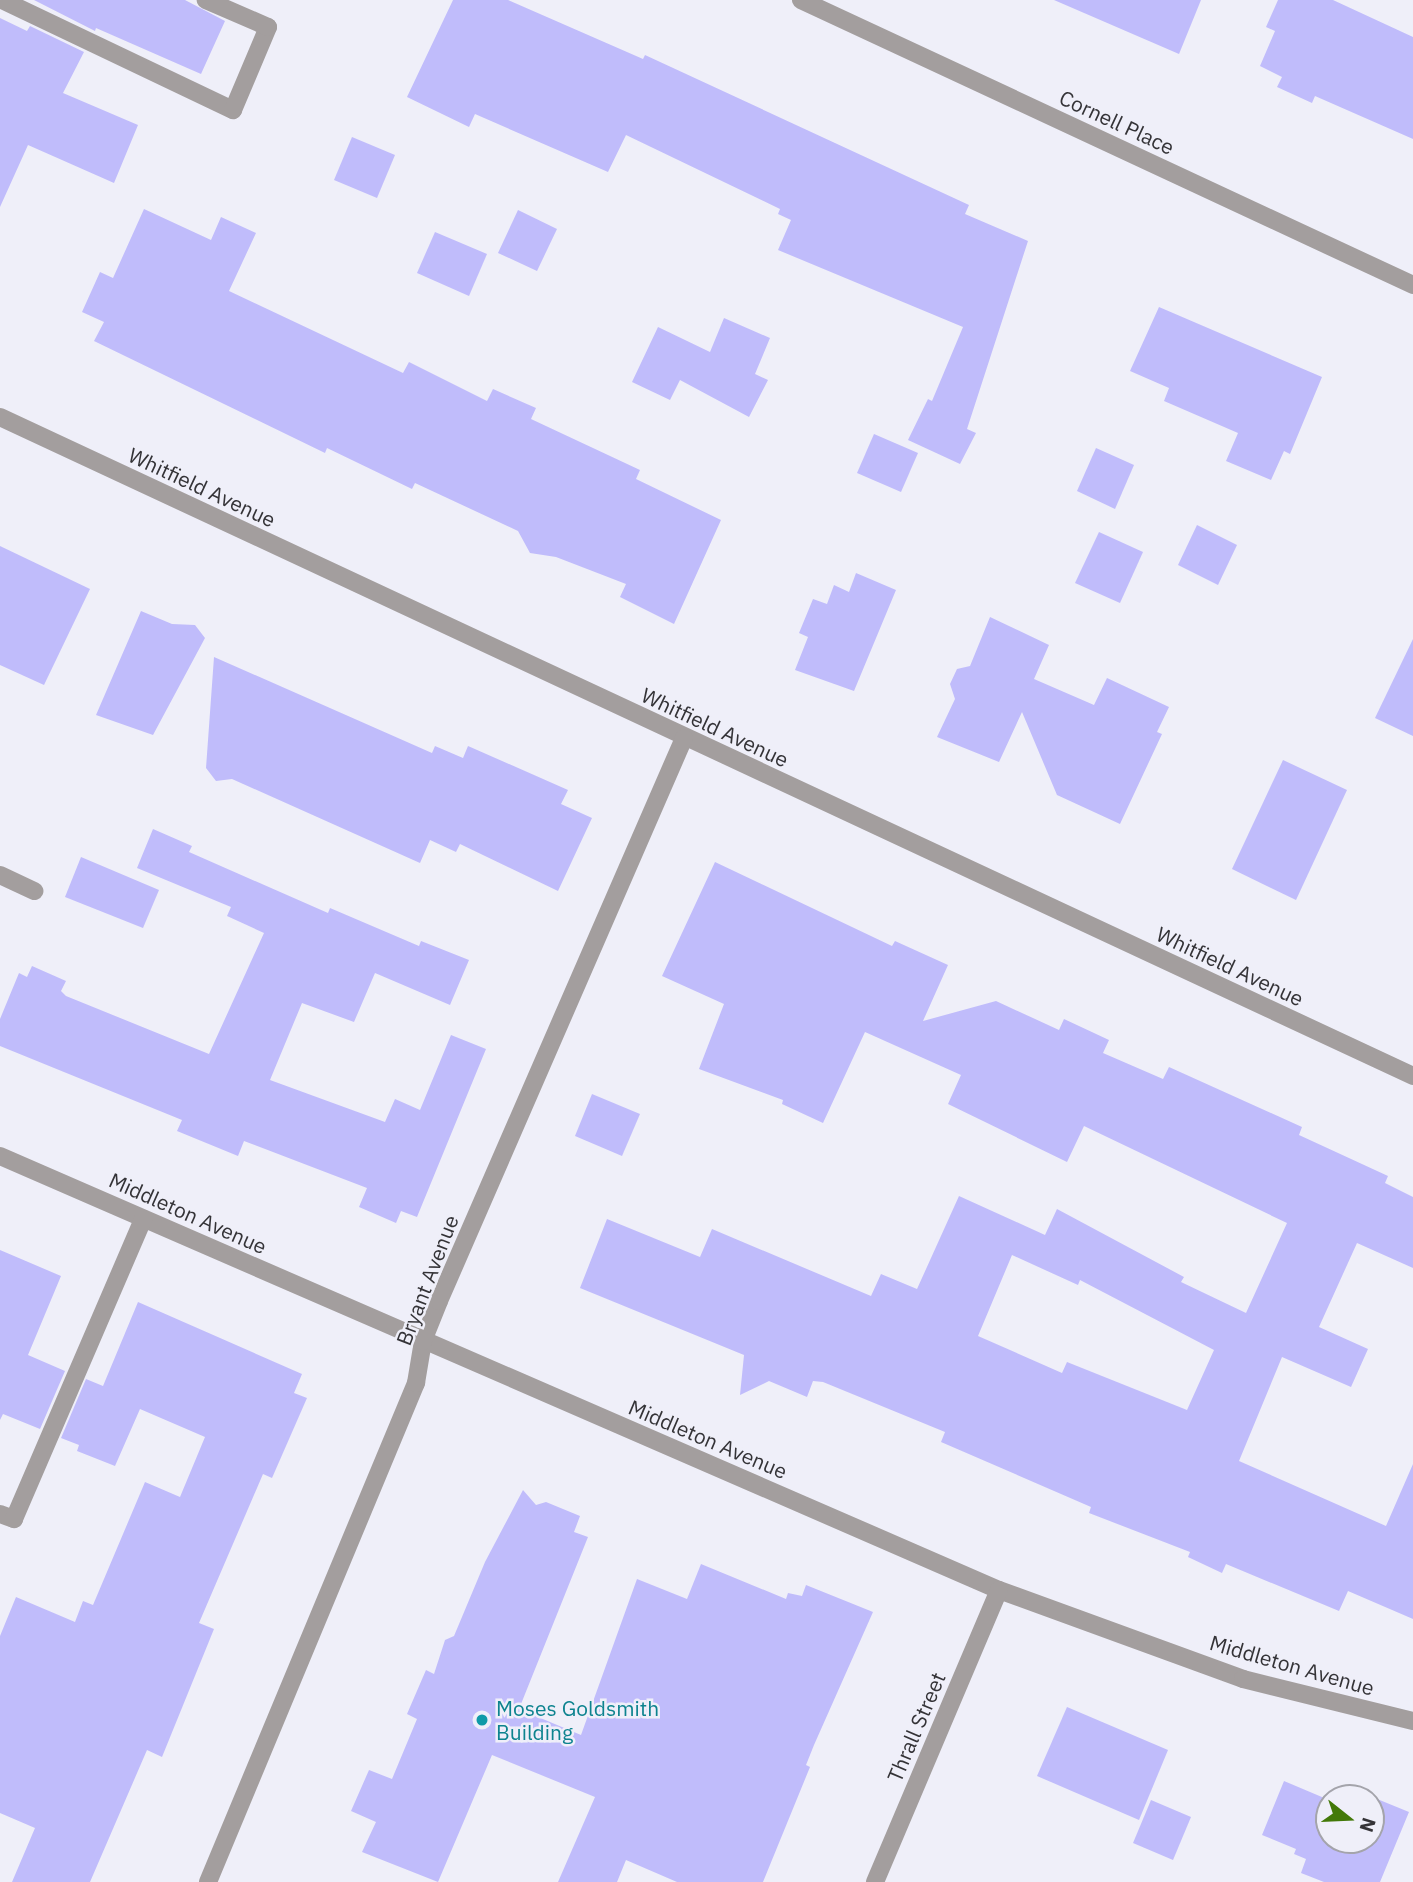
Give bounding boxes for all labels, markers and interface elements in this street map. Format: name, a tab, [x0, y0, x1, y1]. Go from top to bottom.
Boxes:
street label: Cornell Place	[1056, 84, 1178, 160]
street label: Whitfield Avenue	[124, 442, 280, 532]
street label: Whitfield Avenue	[637, 682, 793, 772]
street label: Whitfield Avenue	[1152, 921, 1308, 1011]
street label: Middleton Avenue	[105, 1167, 271, 1259]
street label: Bryant Avenue	[391, 1211, 463, 1349]
street label: Middleton Avenue	[625, 1394, 791, 1484]
street label: Middleton Avenue	[1207, 1629, 1377, 1701]
street label: Thrall Street	[882, 1668, 950, 1786]
place label: Moses Goldsmith Building	[496, 1695, 659, 1745]
marker: Moses Goldsmith Building	[474, 1712, 490, 1728]
north arrow	[1315, 1784, 1385, 1854]
text: N	[1355, 1815, 1382, 1835]

